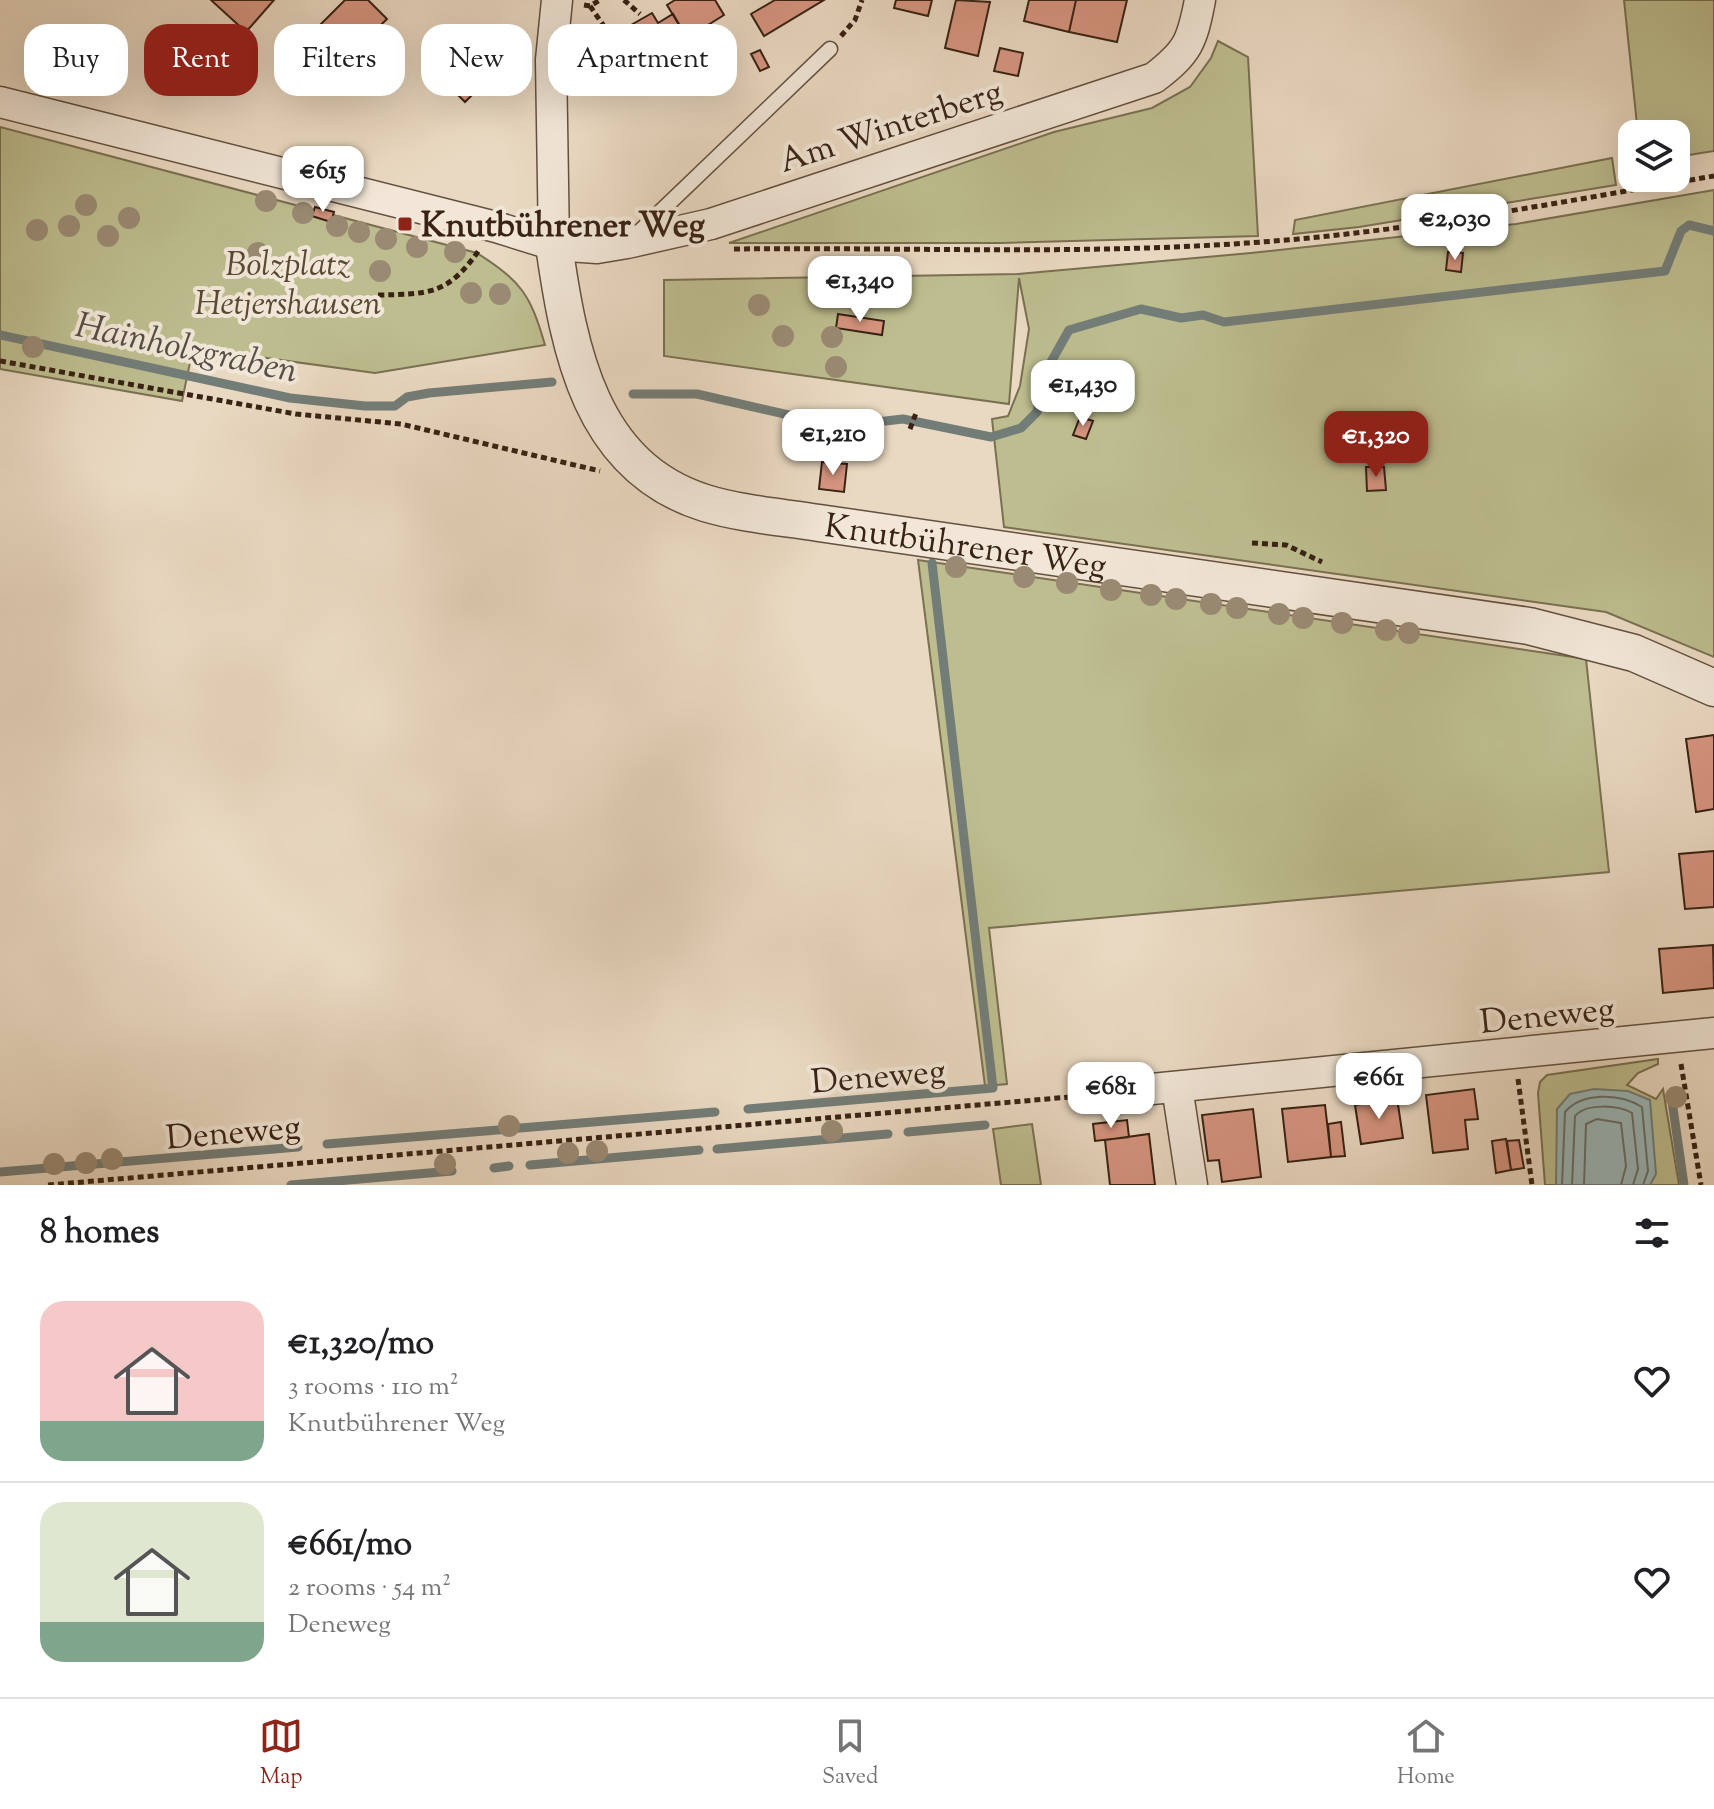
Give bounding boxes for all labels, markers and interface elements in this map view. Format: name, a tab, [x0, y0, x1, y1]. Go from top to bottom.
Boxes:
chip: Buy	[24, 24, 128, 96]
chip: Rent	[144, 24, 258, 96]
chip: Filters	[274, 24, 405, 96]
chip: New	[421, 24, 532, 96]
chip: Apartment	[548, 24, 737, 96]
street label: Am Winterberg	[773, 69, 1009, 187]
map controls	[1618, 120, 1690, 192]
button: layers	[1618, 120, 1690, 192]
pin: €615	[276, 146, 370, 214]
text: €615	[300, 153, 346, 190]
pin: €2,030	[1390, 194, 1520, 262]
text: €2,030	[1419, 201, 1491, 238]
place label: Knutbührener Weg	[421, 203, 706, 252]
marker: Knutbührener Weg	[396, 215, 414, 233]
park label: Bolzplatz Hetjershausen	[195, 242, 381, 330]
pin: €1,340	[795, 256, 925, 324]
text: €1,340	[826, 263, 894, 300]
water label: Hainholzgraben	[70, 301, 302, 399]
pin: €1,430	[1018, 360, 1148, 428]
text: €1,430	[1049, 367, 1117, 404]
pin: €1,210	[768, 409, 898, 477]
pin: €1,320	[1311, 411, 1441, 479]
text: €1,210	[800, 416, 866, 453]
text: €1,320	[1342, 418, 1410, 455]
street label: Knutbührener Weg	[821, 503, 1109, 592]
street label: Deneweg	[1478, 986, 1617, 1049]
street label: Deneweg	[809, 1048, 948, 1109]
pin: €661	[1332, 1053, 1426, 1121]
text: €661	[1354, 1060, 1404, 1097]
pin: €681	[1064, 1062, 1158, 1130]
text: €681	[1086, 1069, 1136, 1106]
street label: Deneweg	[164, 1104, 303, 1165]
text: 8 homes	[40, 1209, 159, 1258]
icon: filters	[1630, 1211, 1674, 1255]
text: €1,320/mo	[288, 1320, 434, 1369]
icon: home	[104, 1333, 200, 1429]
icon: heart	[1630, 1359, 1674, 1403]
text: 3 rooms · 110 m²	[288, 1369, 459, 1406]
text: Knutbührener Weg	[288, 1406, 505, 1443]
text: €661/mo	[288, 1521, 412, 1570]
icon: home	[104, 1534, 200, 1630]
icon: heart	[1630, 1560, 1674, 1604]
text: 2 rooms · 54 m²	[288, 1570, 451, 1607]
text: Deneweg	[288, 1607, 391, 1644]
tab: Map	[259, 1714, 303, 1794]
tab: Saved	[822, 1714, 878, 1794]
tab: Home	[1397, 1714, 1455, 1794]

